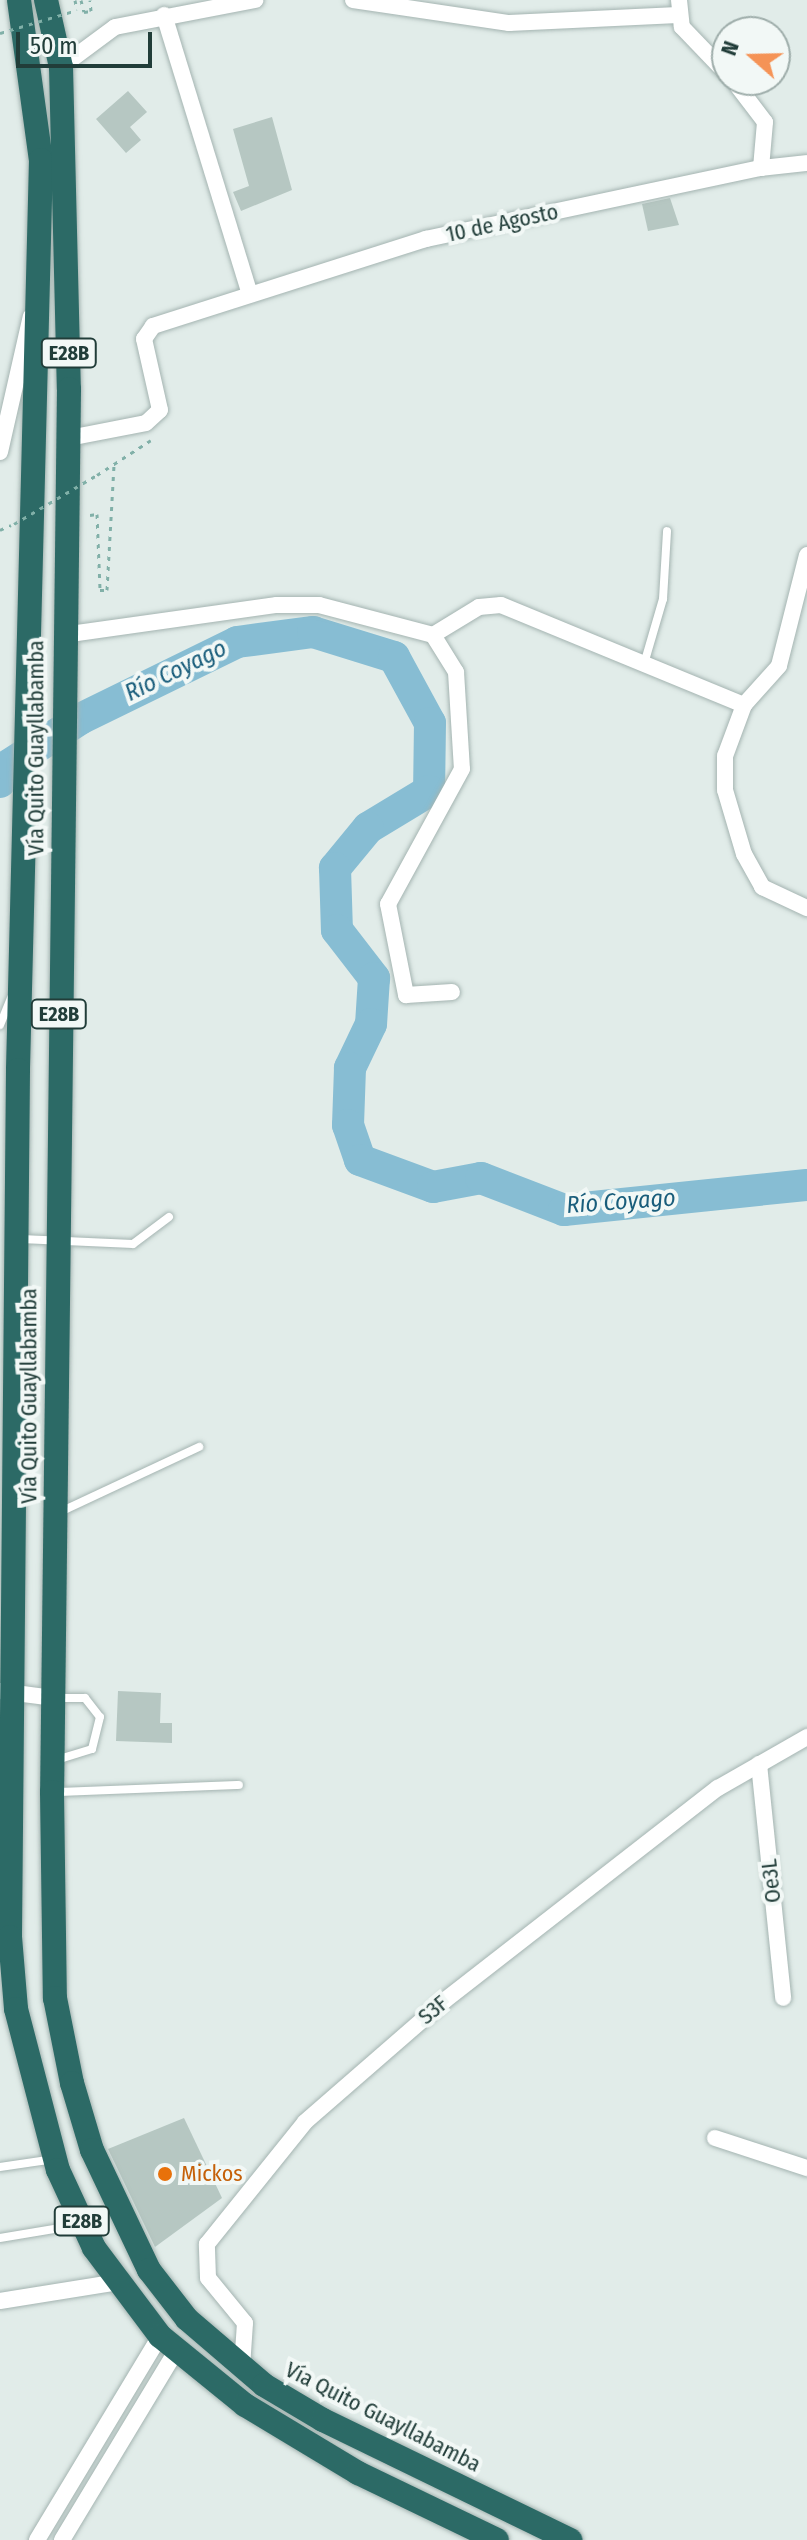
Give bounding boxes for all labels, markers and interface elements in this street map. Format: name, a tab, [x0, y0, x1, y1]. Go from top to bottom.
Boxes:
scale bar	[20, 16, 156, 66]
north arrow	[711, 16, 791, 96]
text: 50 m	[30, 32, 78, 60]
text: N	[715, 37, 745, 59]
street label: 10 de Agosto	[443, 198, 561, 248]
road number: E28B	[39, 337, 99, 369]
water label: Río Coyago	[121, 634, 231, 708]
street label: Vía Quito Guayllabamba	[23, 640, 49, 856]
road number: E28B	[29, 998, 89, 1030]
water label: Río Coyago	[565, 1184, 677, 1220]
street label: Vía Quito Guayllabamba	[16, 1288, 42, 1504]
street label: Oe3L	[756, 1858, 786, 1904]
street label: S3F	[413, 1990, 453, 2030]
place label: Mickos	[181, 2161, 243, 2187]
marker: Mickos	[156, 2165, 174, 2183]
road number: E28B	[52, 2205, 112, 2237]
street label: Vía Quito Guayllabamba	[281, 2356, 485, 2478]

